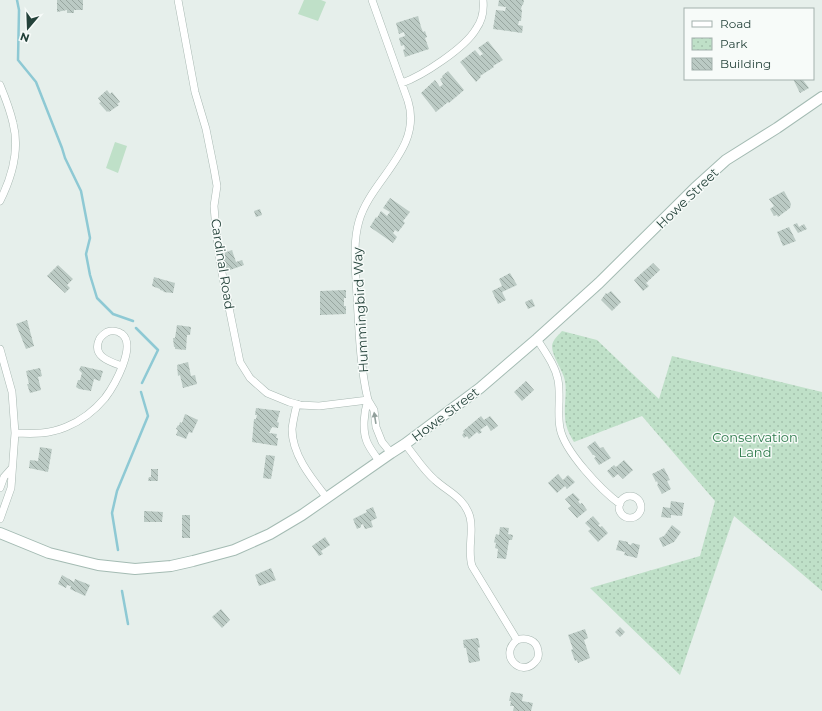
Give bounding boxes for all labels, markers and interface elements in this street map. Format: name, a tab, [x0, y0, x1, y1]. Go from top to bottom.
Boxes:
north arrow	[8, 8, 48, 48]
legend	[684, 8, 814, 80]
text: Road	[720, 16, 751, 31]
text: N	[18, 29, 31, 46]
text: Park	[720, 36, 748, 51]
text: Building	[720, 56, 771, 71]
street label: Howe Street	[653, 164, 721, 232]
street label: Cardinal Road	[208, 218, 238, 310]
street label: Hummingbird Way	[349, 246, 371, 373]
street label: Howe Street	[408, 383, 482, 445]
one-way arrow	[372, 412, 378, 424]
park label: Conservation Land	[712, 429, 798, 460]

